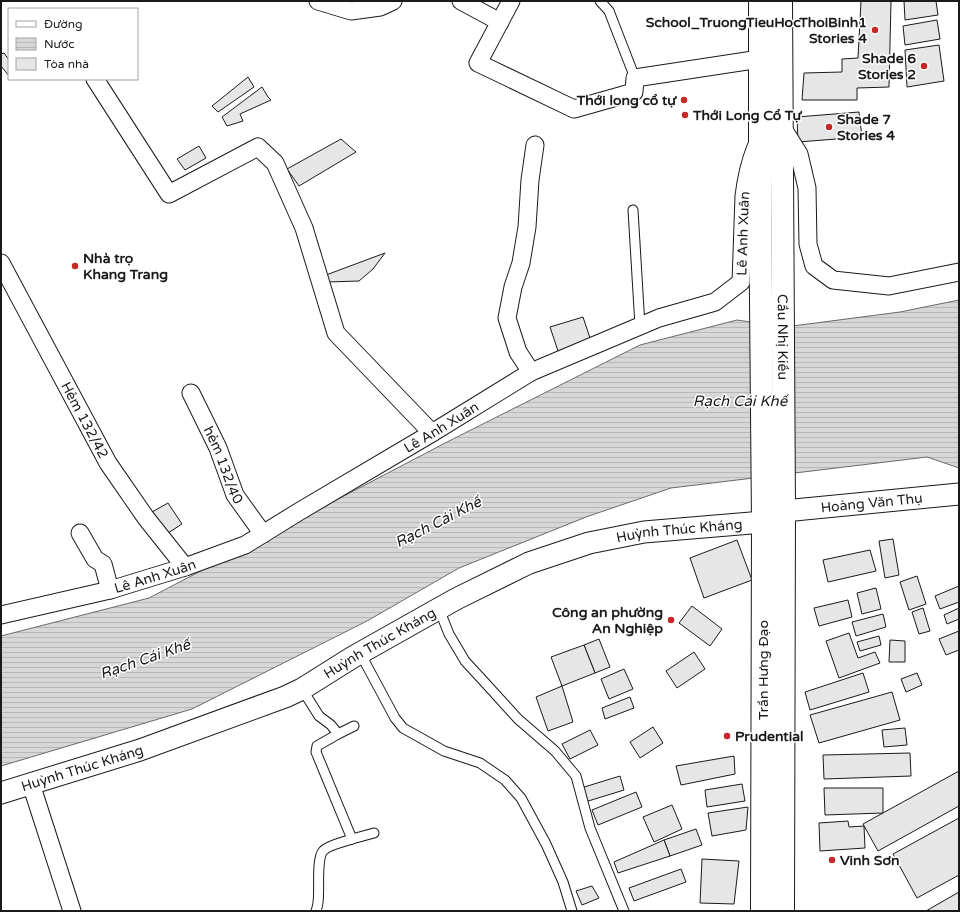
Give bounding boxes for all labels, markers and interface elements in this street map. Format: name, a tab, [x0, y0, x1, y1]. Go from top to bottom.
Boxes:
legend	[8, 8, 138, 80]
place label: School_TruongTieuHocThoiBinh1 Stories 4	[646, 14, 867, 47]
text: Đường	[44, 17, 83, 31]
marker: School_TruongTieuHocThoiBinh1 Stories 4	[870, 25, 880, 35]
text: Nước	[44, 37, 75, 51]
place label: Shade 6 Stories 2	[858, 50, 916, 83]
text: Tòa nhà	[44, 57, 89, 71]
marker: Shade 6 Stories 2	[919, 61, 929, 71]
place label: Thới long cổ tự	[576, 92, 677, 109]
marker: Thới long cổ tự	[679, 95, 689, 105]
place label: Thới Long Cổ Tự	[692, 107, 803, 124]
marker: Thới Long Cổ Tự	[680, 110, 690, 120]
place label: Shade 7 Stories 4	[837, 111, 895, 144]
marker: Shade 7 Stories 4	[824, 122, 834, 132]
street label: Lê Anh Xuân	[733, 190, 753, 276]
place label: Nhà trọ Khang Trang	[83, 250, 168, 283]
marker: Nhà trọ Khang Trang	[70, 261, 80, 271]
street label: Cầu Nhị Kiều	[774, 294, 792, 380]
street label: Hẻm 132/42	[58, 379, 112, 461]
water label: Rạch Cái Khế	[693, 392, 790, 410]
street label: Lê Anh Xuân	[401, 398, 482, 456]
street label: hẻm 132/40	[200, 423, 247, 507]
street label: Hoàng Văn Thụ	[820, 489, 923, 516]
water label: Rạch Cái Khế	[392, 491, 486, 551]
street label: Huỳnh Thúc Kháng	[615, 515, 743, 546]
street label: Lê Anh Xuân	[112, 555, 198, 597]
street label: Huỳnh Thúc Kháng	[320, 604, 439, 682]
place label: Công an phường An Nghiệp	[552, 604, 663, 637]
marker: Công an phường An Nghiệp	[666, 615, 676, 625]
street label: Trần Hưng Đạo	[755, 620, 772, 720]
water label: Rạch Cái Khế	[97, 634, 195, 683]
place label: Prudential	[735, 728, 804, 745]
marker: Prudential	[722, 731, 732, 741]
street label: Huỳnh Thúc Kháng	[19, 741, 145, 795]
place label: Vinh Sơn	[840, 852, 899, 869]
marker: Vinh Sơn	[827, 855, 837, 865]

